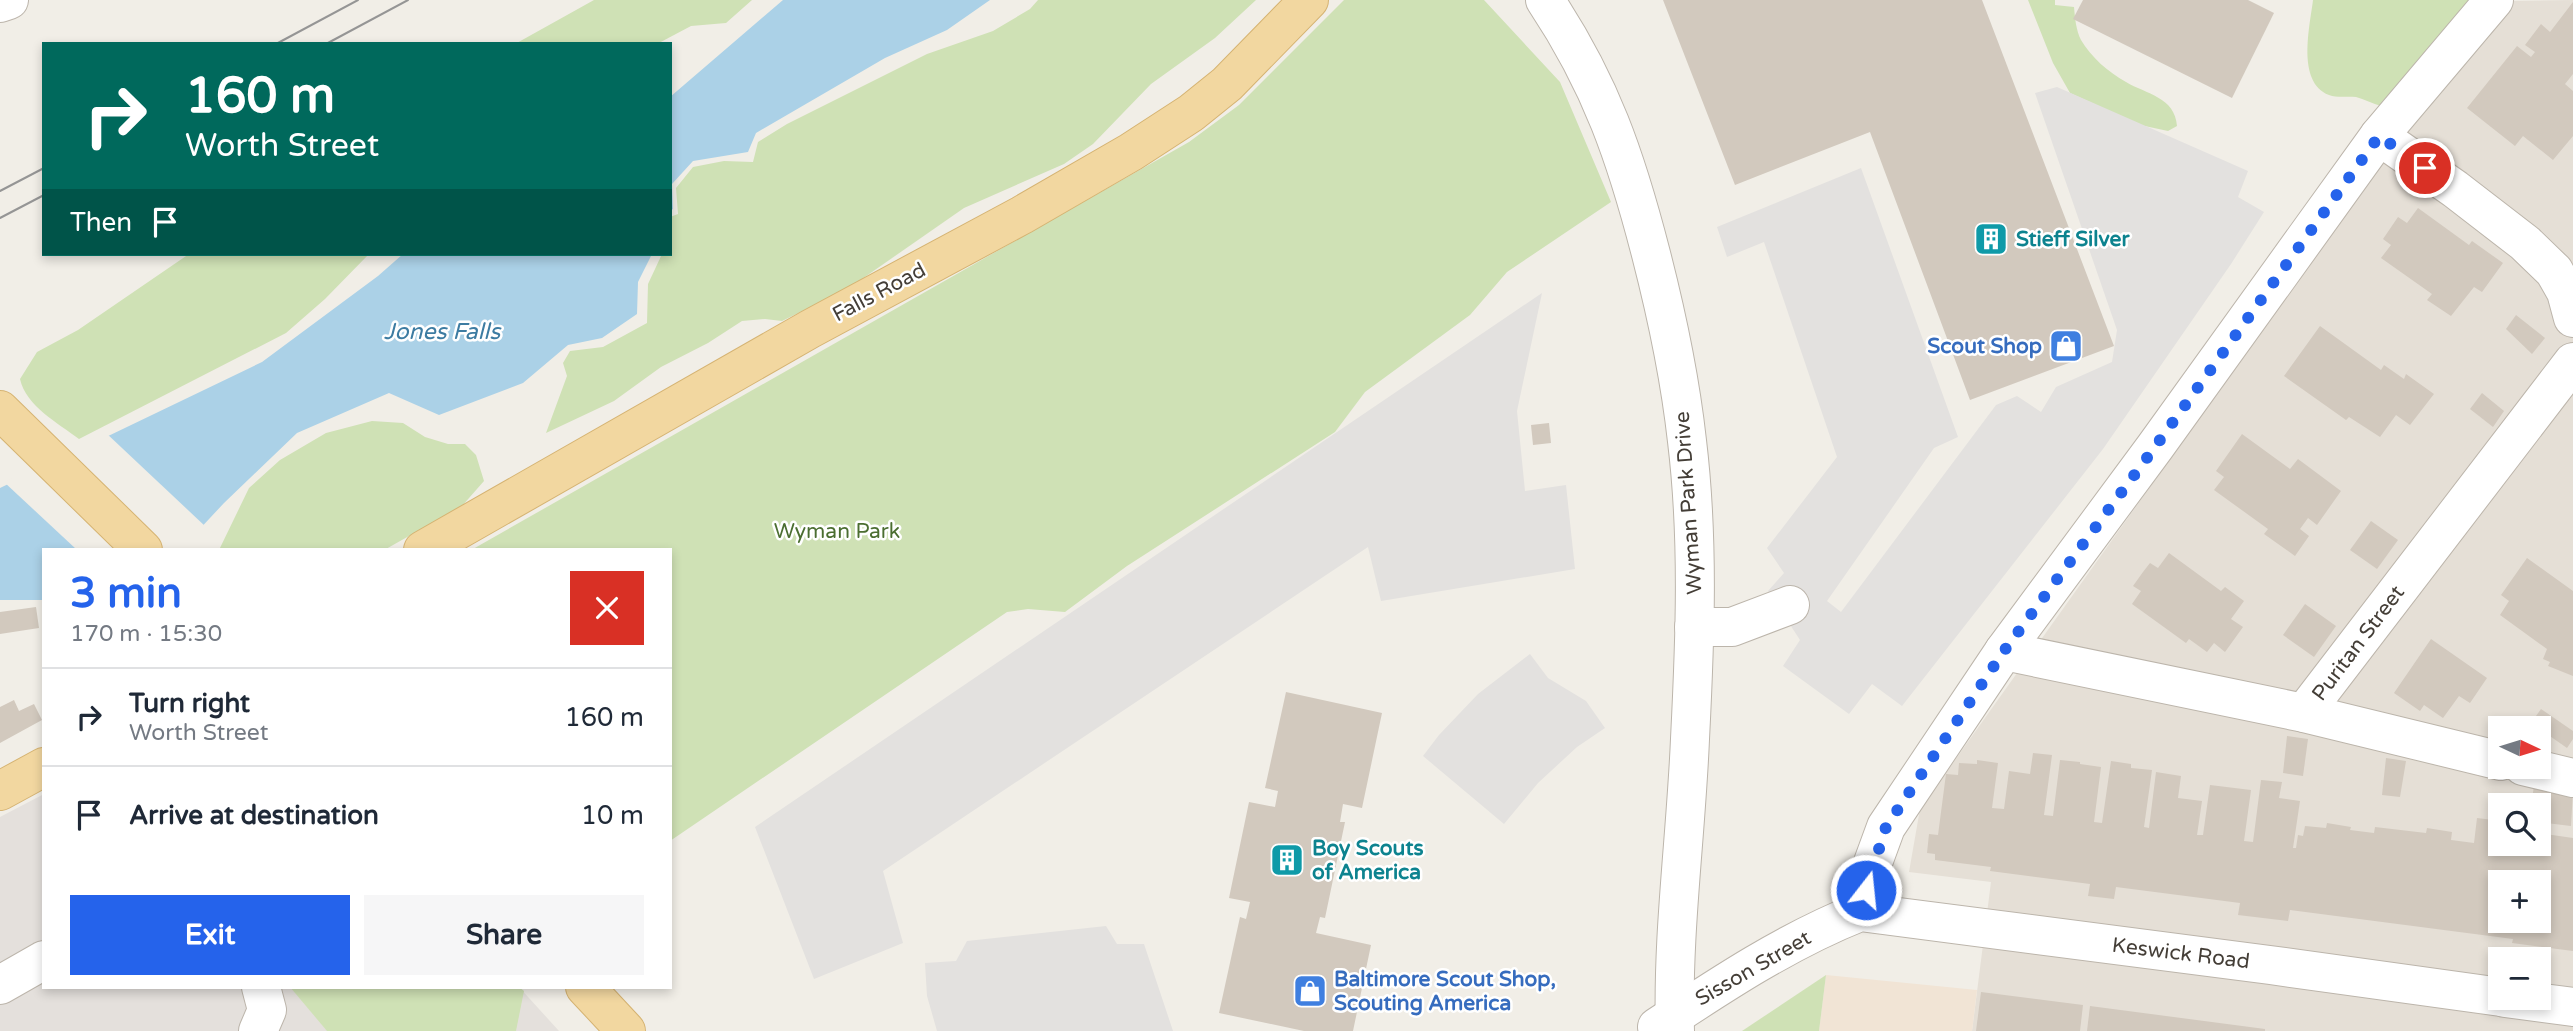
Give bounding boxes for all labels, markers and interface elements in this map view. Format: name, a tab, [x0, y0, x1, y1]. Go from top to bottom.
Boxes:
text: 160 m	[185, 67, 335, 126]
icon: right	[70, 70, 161, 161]
text: Worth Street	[185, 127, 379, 165]
pin	[2395, 138, 2455, 198]
icon: arrive	[2406, 149, 2444, 187]
icon: arrive	[146, 203, 184, 241]
text: Then	[70, 207, 132, 238]
building icon: Stieff Silver	[1972, 220, 2010, 258]
place label: Stieff Silver	[2016, 227, 2130, 252]
street label: Falls Road	[828, 258, 930, 327]
water label: Jones Falls	[384, 318, 502, 346]
shop icon: Scout Shop	[2047, 327, 2085, 365]
place label: Scout Shop	[1927, 334, 2042, 359]
street label: Wyman Park Drive	[1670, 410, 1707, 595]
park label: Wyman Park	[774, 519, 900, 544]
text: 3 min	[70, 568, 182, 619]
button: close	[570, 571, 644, 645]
street label: Puritan Street	[2307, 581, 2410, 706]
text: 170 m · 15:30	[70, 620, 222, 648]
text: Turn right	[129, 688, 250, 719]
icon: right	[70, 698, 108, 736]
text: 160 m	[564, 702, 644, 733]
north arrow	[2488, 716, 2552, 779]
map controls	[2488, 716, 2551, 1010]
text: Worth Street	[129, 719, 269, 747]
button: search	[2488, 793, 2551, 856]
icon: arrive	[70, 796, 108, 834]
text: Arrive at destination	[129, 800, 379, 831]
text: 10 m	[581, 800, 644, 831]
place label: Boy Scouts of America	[1312, 836, 1424, 885]
building icon: Boy Scouts of America	[1268, 841, 1306, 879]
position arrow	[1829, 853, 1903, 927]
button: +	[2488, 870, 2551, 933]
button: Exit	[70, 895, 350, 975]
button: Share	[364, 895, 644, 975]
street label: Sisson Street	[1691, 925, 1815, 1012]
street label: Keswick Road	[2111, 933, 2251, 974]
button: −	[2488, 947, 2551, 1010]
place label: Baltimore Scout Shop, Scouting America	[1334, 967, 1556, 1016]
shop icon: Baltimore Scout Shop, Scouting America	[1291, 972, 1329, 1010]

